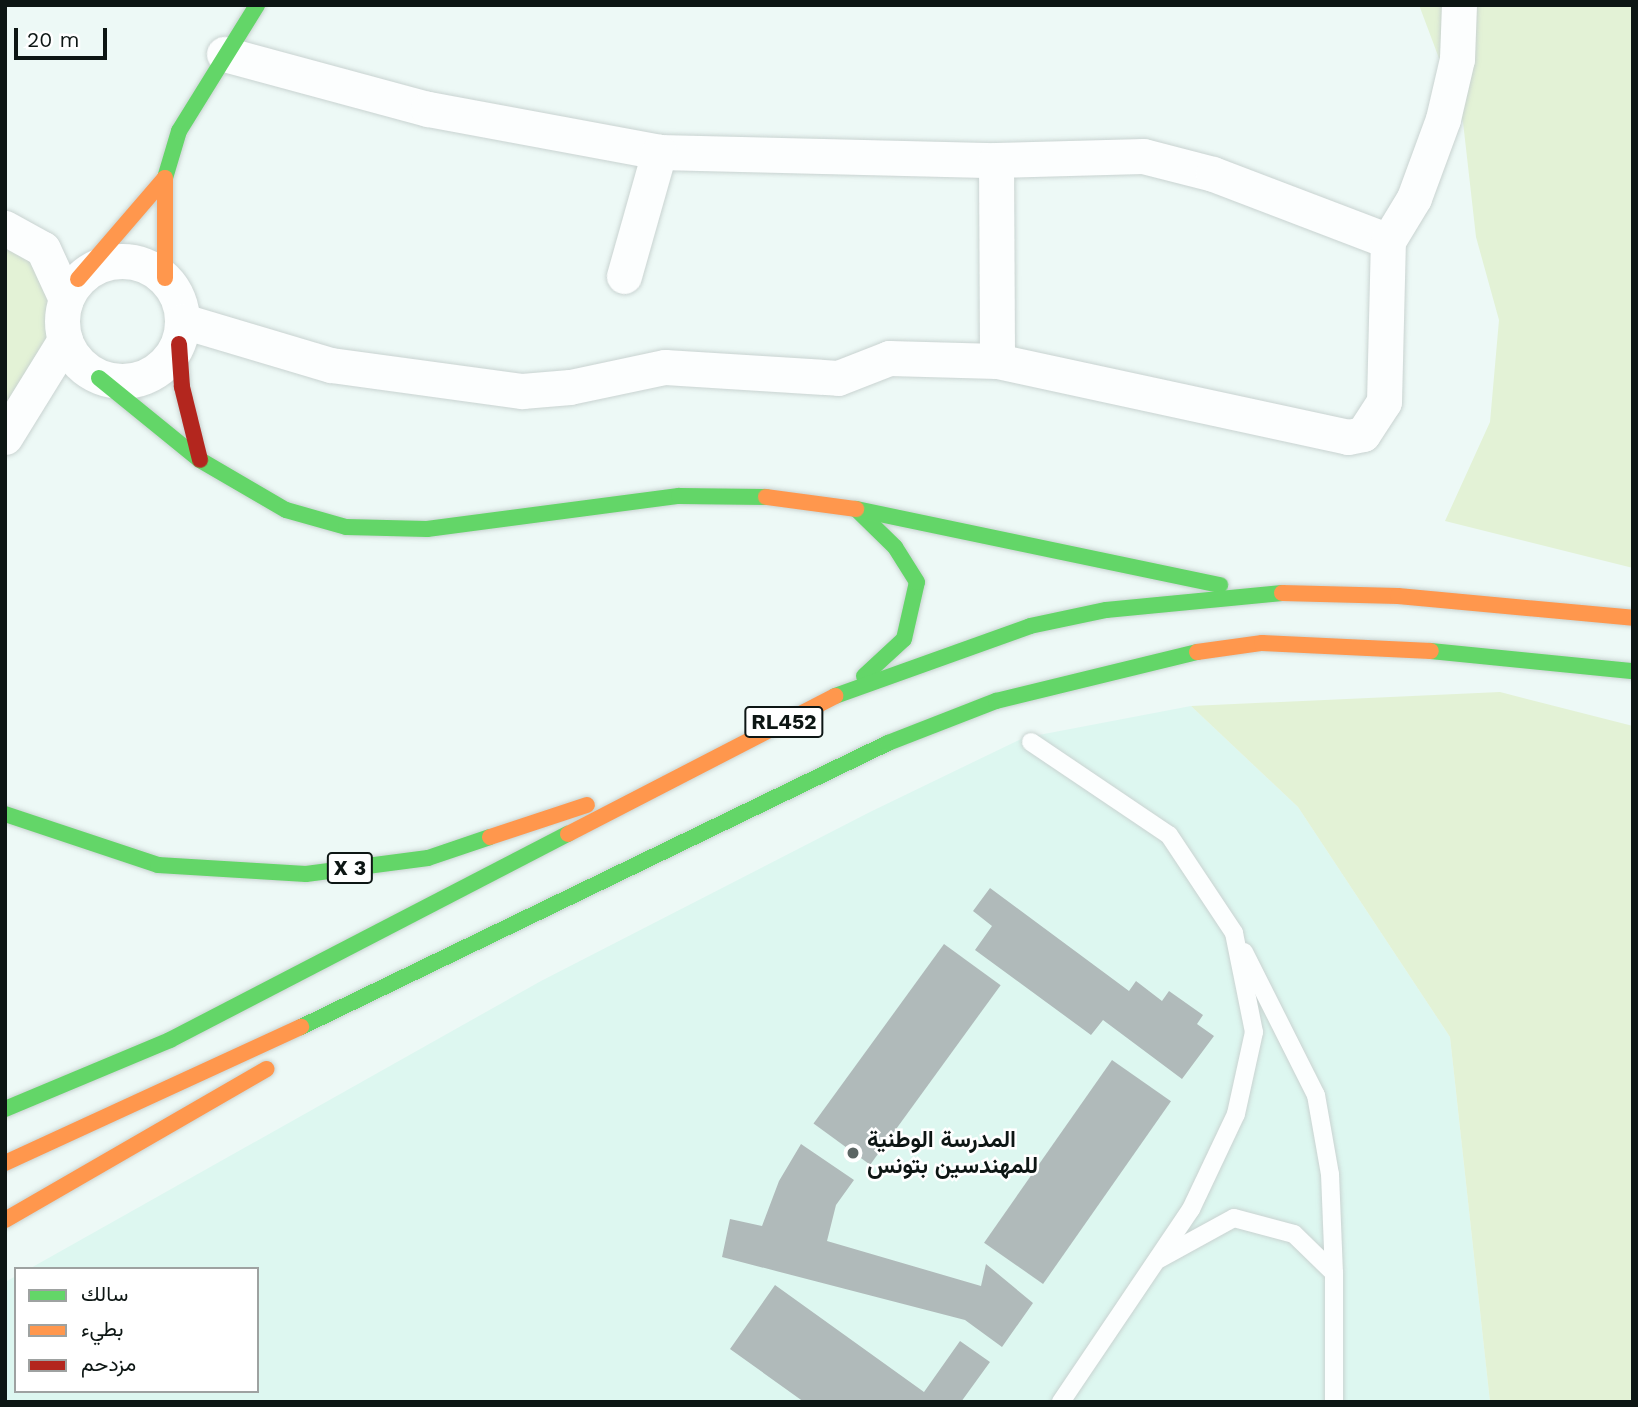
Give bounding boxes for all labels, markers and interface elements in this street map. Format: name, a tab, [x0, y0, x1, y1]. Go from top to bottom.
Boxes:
scale bar	[18, 14, 110, 58]
text: 20 m	[27, 27, 79, 52]
road number: RL452	[744, 704, 824, 740]
road number: X 3	[326, 850, 374, 886]
place label: المدرسة الوطنية للمهندسين بتونس	[867, 1126, 1038, 1180]
marker: المدرسة الوطنية للمهندسين بتونس	[845, 1145, 861, 1161]
legend	[14, 1267, 259, 1393]
text: سالك	[81, 1281, 128, 1306]
text: بطيء	[81, 1316, 124, 1341]
text: مزدحم	[81, 1351, 136, 1376]

